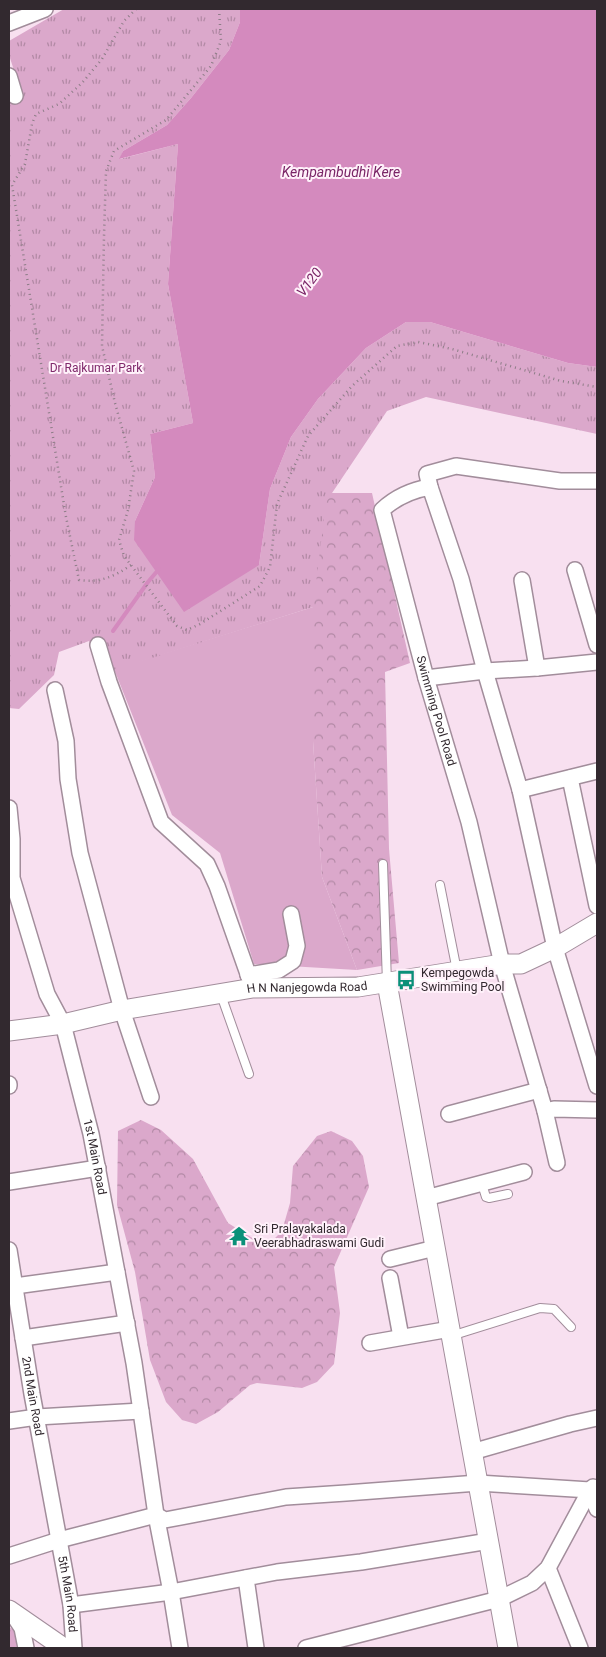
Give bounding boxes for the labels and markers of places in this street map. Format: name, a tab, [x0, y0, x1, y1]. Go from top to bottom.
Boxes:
place label: Kempegowda Swimming Pool	[421, 966, 504, 994]
bus stop icon: Kempegowda Swimming Pool	[395, 969, 417, 991]
place label: Sri Pralayakalada Veerabhadraswami Gudi	[254, 1222, 384, 1250]
temple icon: Sri Pralayakalada Veerabhadraswami Gudi	[228, 1225, 250, 1247]

